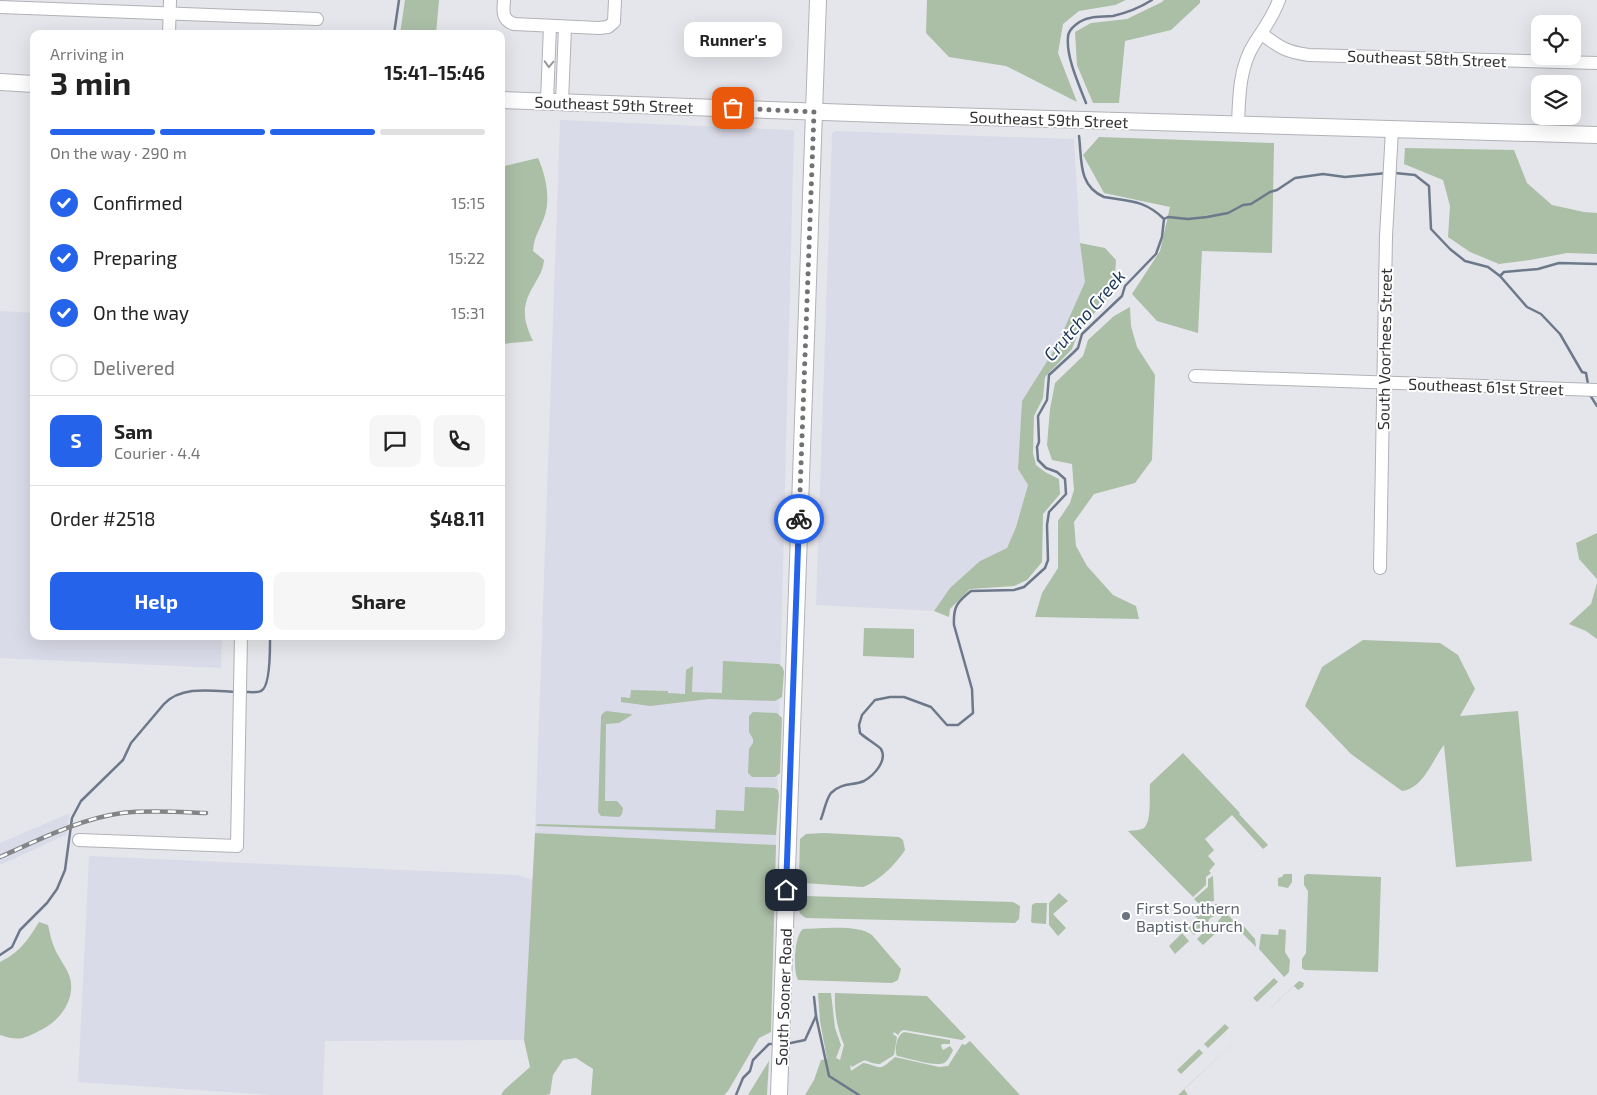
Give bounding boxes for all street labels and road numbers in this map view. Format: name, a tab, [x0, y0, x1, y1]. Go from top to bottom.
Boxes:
street label: Southeast 58th Street	[1347, 46, 1507, 70]
street label: Southeast 59th Street	[534, 92, 694, 116]
street label: Southeast 59th Street	[969, 107, 1129, 131]
street label: South Voorhees Street	[1373, 268, 1395, 430]
street label: Southeast 61st Street	[1408, 374, 1564, 398]
street label: South Sooner Road	[771, 928, 795, 1066]

